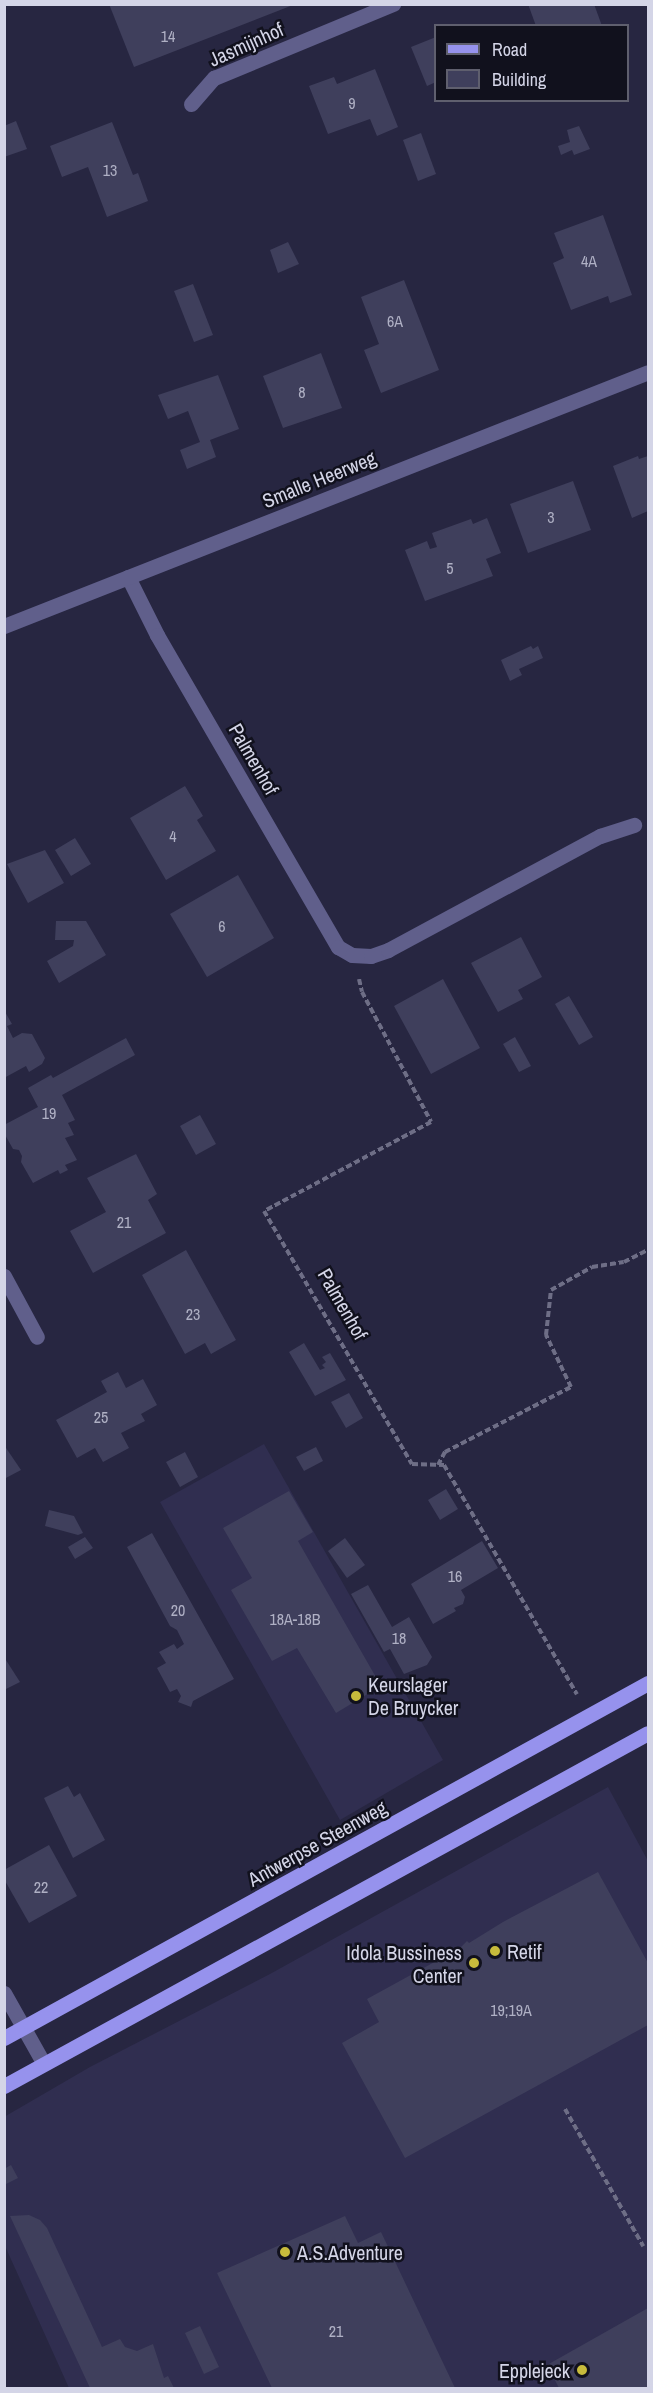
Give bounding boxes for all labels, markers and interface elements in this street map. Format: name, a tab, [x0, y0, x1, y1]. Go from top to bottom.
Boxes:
street label: Jasmijnhof	[205, 17, 287, 71]
legend	[434, 24, 629, 102]
house number: 14	[161, 26, 175, 46]
text: Road	[492, 37, 527, 62]
text: Building	[492, 67, 546, 92]
house number: 9	[348, 93, 356, 113]
house number: 13	[103, 160, 117, 180]
house number: 4A	[581, 251, 597, 271]
house number: 6A	[387, 311, 403, 331]
house number: 8	[298, 382, 306, 402]
street label: Smalle Heerweg	[259, 445, 379, 513]
house number: 3	[547, 507, 555, 527]
house number: 5	[446, 558, 454, 578]
street label: Palmenhof	[224, 719, 284, 799]
house number: 4	[169, 826, 177, 846]
house number: 6	[218, 916, 226, 936]
house number: 19	[42, 1103, 56, 1123]
house number: 21	[117, 1212, 131, 1232]
street label: Palmenhof	[313, 1264, 373, 1344]
house number: 23	[186, 1304, 200, 1324]
house number: 25	[94, 1407, 108, 1427]
house number: 16	[448, 1566, 462, 1586]
house number: 20	[171, 1600, 185, 1620]
house number: 18A-18B	[269, 1609, 321, 1629]
house number: 18	[392, 1628, 406, 1648]
place label: Keurslager De Bruycker	[368, 1672, 458, 1719]
marker: Keurslager De Bruycker	[349, 1689, 363, 1703]
street label: Antwerpse Steenweg	[243, 1795, 391, 1891]
house number: 22	[34, 1877, 48, 1897]
place label: Retif	[507, 1939, 542, 1963]
place label: Idola Bussiness Center	[346, 1940, 462, 1987]
marker: Retif	[488, 1944, 502, 1958]
marker: Idola Bussiness Center	[467, 1956, 481, 1970]
house number: 19;19A	[490, 2000, 532, 2020]
place label: A.S.Adventure	[297, 2240, 403, 2264]
marker: A.S.Adventure	[278, 2245, 292, 2259]
house number: 21	[329, 2321, 343, 2341]
place label: Epplejeck	[499, 2358, 570, 2382]
marker: Epplejeck	[575, 2363, 589, 2377]

